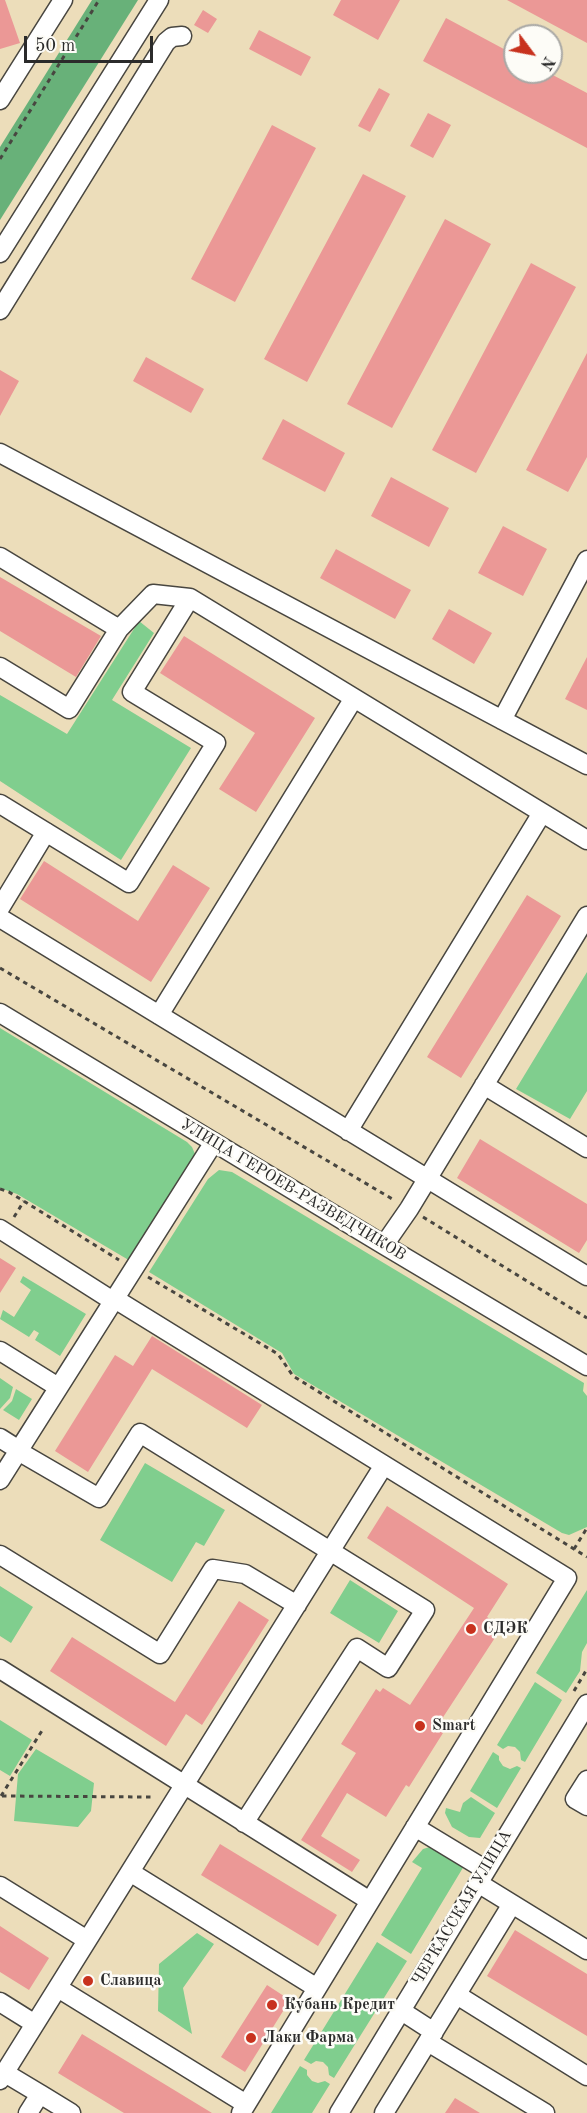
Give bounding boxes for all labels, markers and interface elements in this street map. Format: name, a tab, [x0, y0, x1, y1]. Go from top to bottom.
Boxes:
scale bar	[27, 24, 156, 62]
north arrow	[503, 24, 563, 84]
text: 50 m	[35, 37, 75, 55]
text: N	[537, 53, 557, 72]
street label: УЛИЦА ГЕРОЕВ-РАЗВЕДЧИКОВ	[177, 1115, 409, 1265]
place label: СДЭК	[483, 1619, 528, 1639]
marker: СДЭК	[464, 1622, 478, 1636]
place label: Smart	[432, 1716, 476, 1736]
marker: Smart	[413, 1719, 427, 1733]
street label: ЧЕРКАССКАЯ УЛИЦА	[408, 1827, 516, 1989]
place label: Славица	[100, 1971, 162, 1991]
marker: Славица	[81, 1974, 95, 1988]
place label: Кубань Кредит	[284, 1995, 395, 2015]
marker: Кубань Кредит	[265, 1998, 279, 2012]
place label: Лаки Фарма	[263, 2028, 354, 2048]
marker: Лаки Фарма	[244, 2031, 258, 2045]

